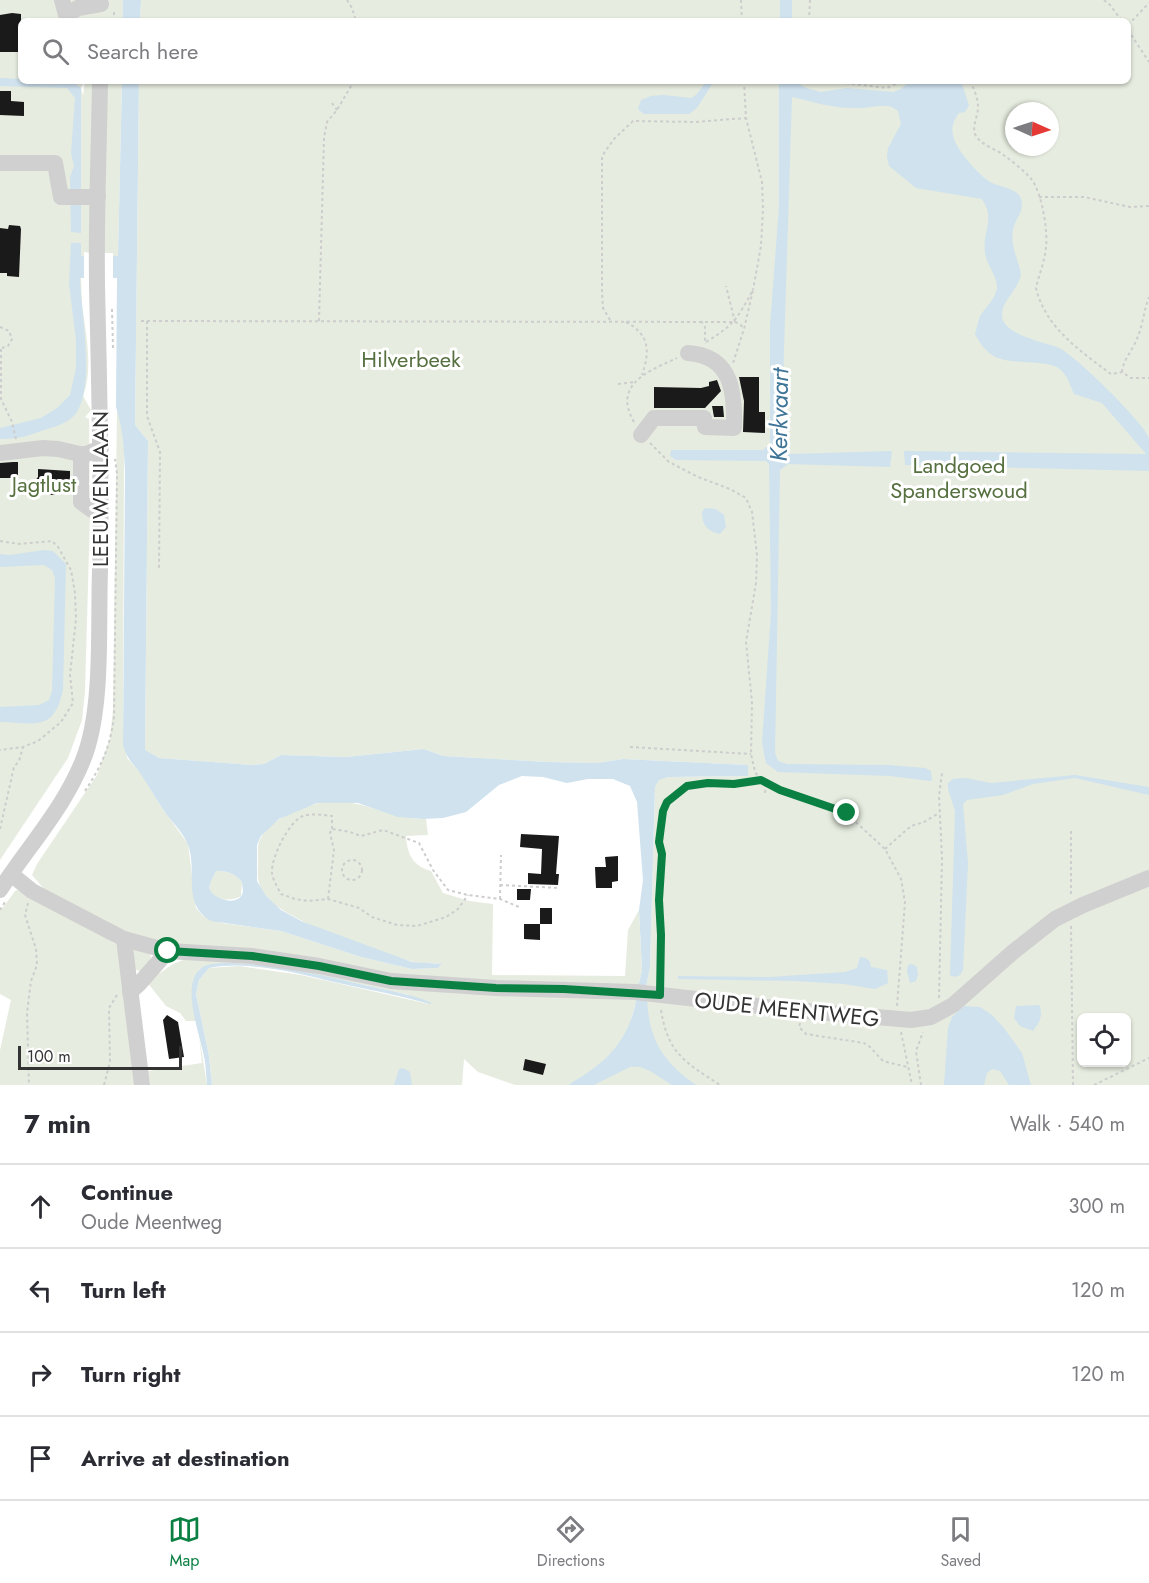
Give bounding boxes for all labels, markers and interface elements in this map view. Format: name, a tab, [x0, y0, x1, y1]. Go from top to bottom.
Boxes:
search box	[18, 18, 1131, 84]
icon: search	[39, 35, 72, 68]
text: Search here	[87, 35, 198, 67]
north arrow	[1005, 102, 1059, 156]
park label: Hilverbeek	[361, 343, 461, 375]
water label: Kerkvaart	[761, 367, 797, 462]
street label: LEEUWENLAAN	[84, 411, 116, 567]
park label: Landgoed Spanderswoud	[890, 449, 1028, 506]
park label: Jagtlust	[9, 468, 77, 500]
route end	[833, 799, 859, 825]
route start	[154, 937, 180, 963]
street label: OUDE MEENTWEG	[693, 983, 881, 1035]
map controls	[1077, 1013, 1131, 1067]
button: locate	[1077, 1013, 1131, 1067]
scale bar	[18, 1043, 182, 1070]
text: 100 m	[27, 1045, 71, 1068]
text: 7 min	[24, 1105, 91, 1143]
text: Walk · 540 m	[1010, 1110, 1125, 1139]
text: Continue	[81, 1176, 173, 1208]
icon: ahead	[24, 1190, 57, 1223]
text: 300 m	[1068, 1192, 1125, 1221]
text: Oude Meentweg	[81, 1208, 222, 1237]
icon: left	[24, 1274, 57, 1307]
text: Turn left	[81, 1274, 166, 1306]
text: 120 m	[1071, 1276, 1125, 1305]
icon: right	[24, 1358, 57, 1391]
text: Turn right	[81, 1358, 181, 1390]
text: 120 m	[1071, 1360, 1125, 1389]
icon: arrive	[24, 1442, 57, 1475]
text: Arrive at destination	[81, 1442, 290, 1474]
tab: Map	[168, 1513, 201, 1572]
tab: Directions	[537, 1513, 605, 1572]
tab: Saved	[940, 1513, 981, 1572]

